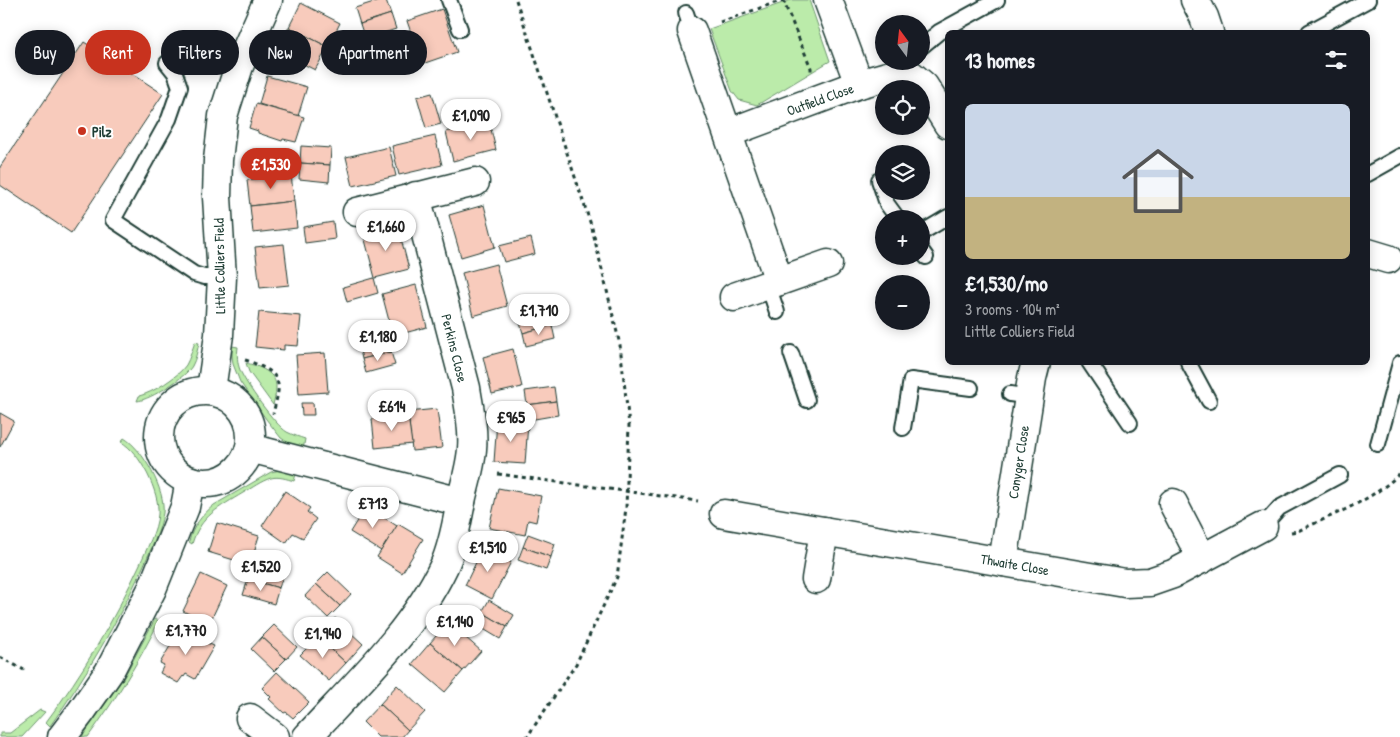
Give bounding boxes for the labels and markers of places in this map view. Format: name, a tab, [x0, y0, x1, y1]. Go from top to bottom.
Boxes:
pin: £1,090	[430, 98, 512, 141]
place label: Pilz	[92, 122, 112, 141]
marker: Pilz	[76, 125, 88, 137]
pin: £1,530	[230, 148, 312, 190]
pin: £1,660	[345, 210, 427, 252]
pin: £1,710	[498, 294, 580, 336]
pin: £1,180	[337, 320, 419, 362]
pin: £614	[362, 390, 422, 432]
pin: £965	[481, 400, 541, 443]
pin: £713	[343, 486, 403, 529]
pin: £1,510	[447, 530, 529, 573]
pin: £1,520	[220, 550, 302, 592]
pin: £1,140	[414, 604, 496, 647]
pin: £1,770	[145, 614, 227, 656]
pin: £1,940	[282, 616, 364, 659]

